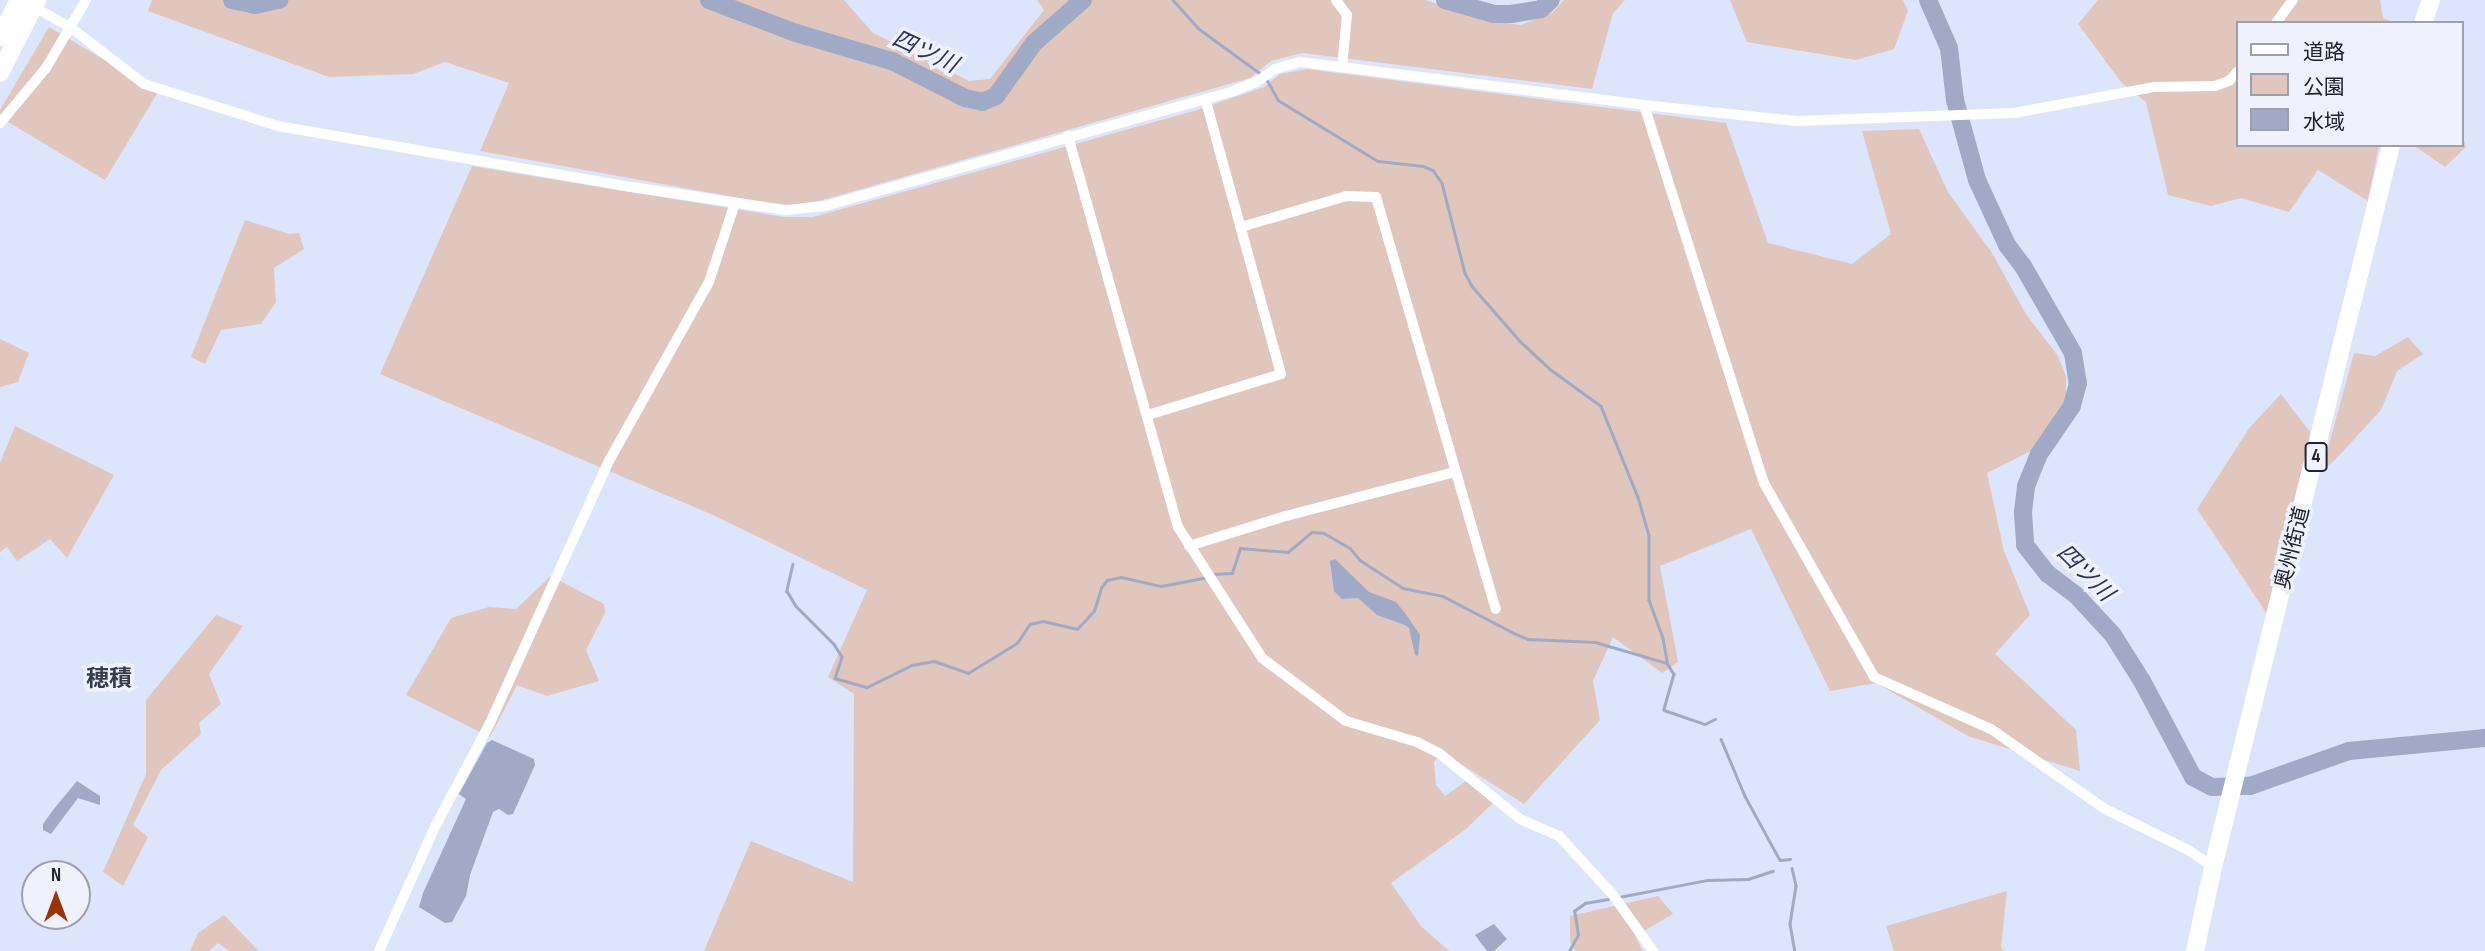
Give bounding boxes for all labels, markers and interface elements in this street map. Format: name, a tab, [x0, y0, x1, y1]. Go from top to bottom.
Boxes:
legend	[2236, 21, 2464, 147]
water label: 四ツ川	[888, 25, 962, 79]
text: 道路	[2303, 40, 2345, 65]
text: 公園	[2303, 75, 2345, 100]
text: 水域	[2303, 110, 2345, 135]
road number: 4	[2304, 442, 2328, 472]
street label: 奥州街道	[2271, 504, 2315, 592]
water label: 四ツ川	[2051, 539, 2119, 607]
district label: 穂積	[86, 665, 132, 693]
north arrow	[21, 860, 91, 930]
text: N	[51, 864, 61, 887]

